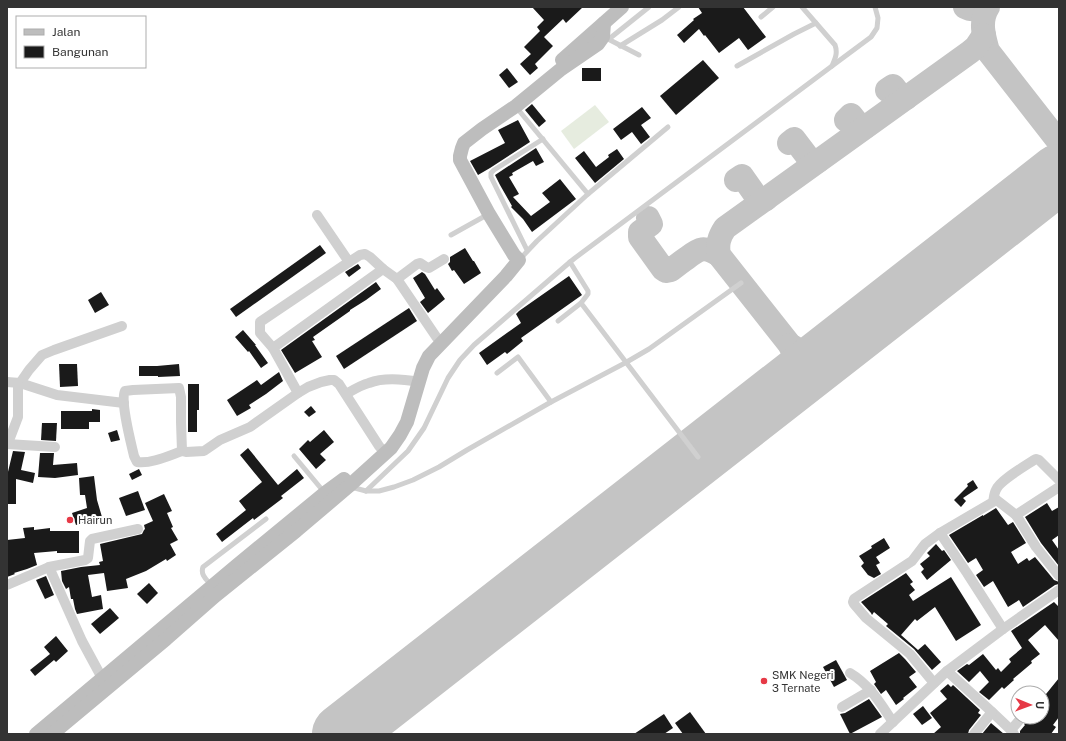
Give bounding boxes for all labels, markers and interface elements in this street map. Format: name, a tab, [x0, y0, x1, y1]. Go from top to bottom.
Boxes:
legend	[16, 16, 146, 68]
text: Jalan	[52, 25, 81, 39]
text: Bangunan	[52, 45, 108, 59]
place label: Hairun	[78, 514, 112, 526]
marker: Hairun	[65, 515, 75, 525]
place label: SMK Negeri 3 Ternate	[772, 669, 834, 694]
marker: SMK Negeri 3 Ternate	[759, 676, 769, 686]
north arrow	[1010, 685, 1050, 725]
text: U	[1034, 701, 1046, 709]

